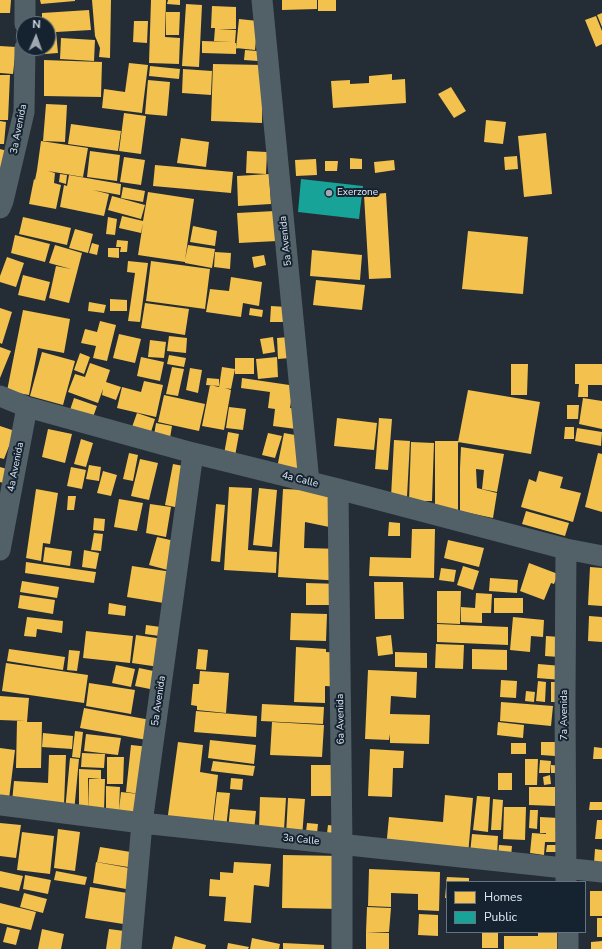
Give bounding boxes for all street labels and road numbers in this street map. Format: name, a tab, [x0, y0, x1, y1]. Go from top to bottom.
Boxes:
street label: 3a Avenida	[8, 103, 30, 155]
street label: 5a Avenida	[277, 215, 295, 267]
street label: 4a Avenida	[5, 441, 27, 493]
street label: 4a Calle	[281, 470, 319, 490]
street label: 5a Avenida	[150, 675, 168, 727]
street label: 7a Avenida	[559, 690, 571, 740]
street label: 6a Avenida	[335, 694, 347, 744]
street label: 3a Calle	[282, 832, 320, 848]

